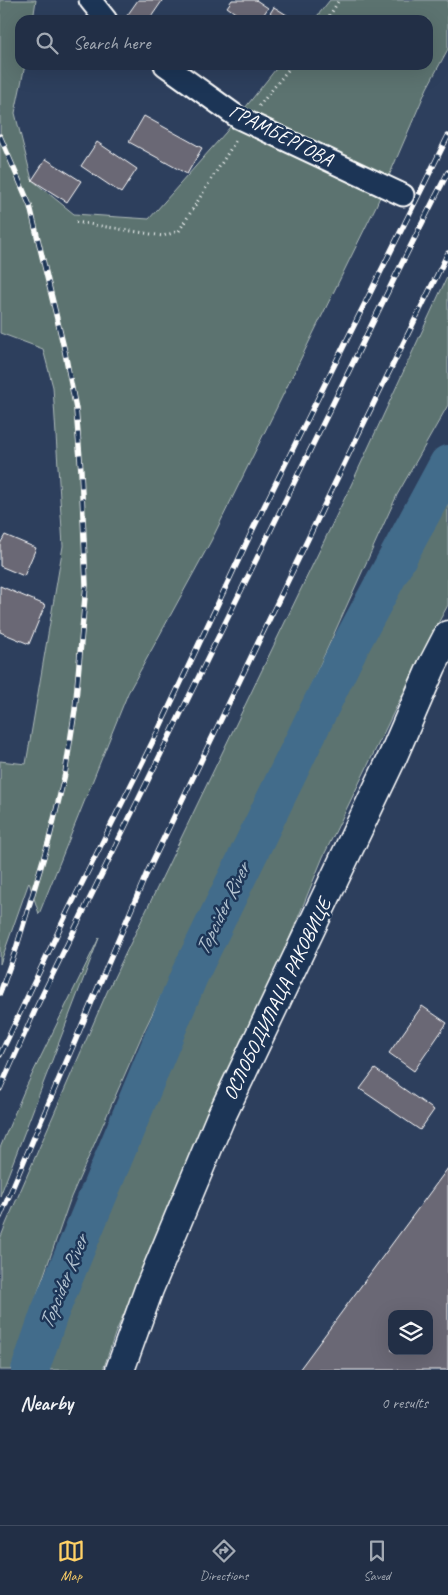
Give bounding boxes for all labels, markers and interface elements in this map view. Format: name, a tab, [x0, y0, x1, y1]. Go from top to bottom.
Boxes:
search box	[15, 15, 433, 70]
icon: search	[33, 29, 61, 57]
text: Search here	[73, 31, 150, 55]
street label: ГРАМБЕРГОВА	[225, 98, 338, 172]
water label: Topcider River	[189, 856, 257, 959]
street label: ОСЛОБОДИЛАЦА РАКОВИЦЕ	[217, 892, 338, 1104]
water label: Topcider River	[32, 1228, 95, 1333]
map controls	[388, 1310, 433, 1355]
button: layers	[388, 1310, 433, 1355]
text: Nearby	[20, 1390, 73, 1416]
text: 0 results	[381, 1393, 428, 1413]
tab: Map	[57, 1537, 85, 1584]
tab: Directions	[200, 1537, 248, 1584]
tab: Saved	[363, 1537, 391, 1584]

